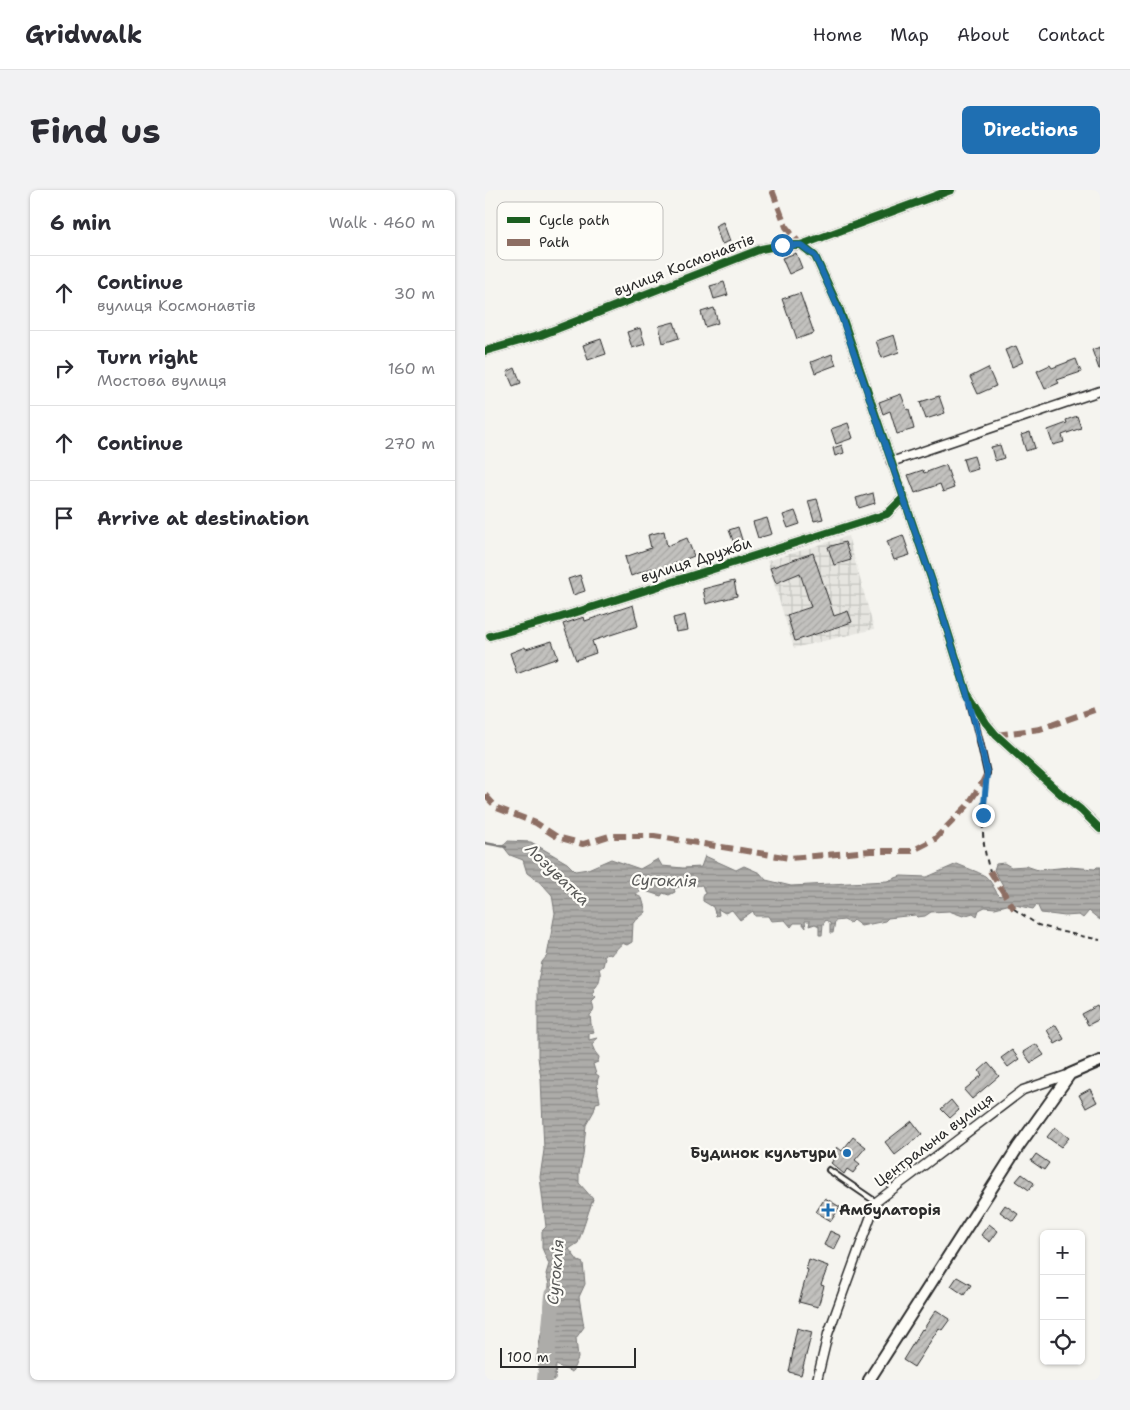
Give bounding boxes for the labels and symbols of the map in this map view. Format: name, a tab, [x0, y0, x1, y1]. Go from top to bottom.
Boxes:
legend	[497, 202, 663, 260]
text: Cycle path	[539, 211, 610, 229]
street label: вулиця Космонавтів	[611, 229, 757, 301]
text: Path	[539, 233, 570, 251]
route start	[771, 234, 794, 257]
street label: вулиця Дружби	[638, 533, 754, 587]
route end	[972, 804, 995, 827]
water label: Лозуватка	[520, 838, 594, 910]
water label: Сугоклія	[631, 869, 697, 892]
street label: Центральна вулиця	[870, 1088, 998, 1192]
place label: Будинок культури	[690, 1143, 838, 1163]
marker: Будинок культури	[841, 1147, 853, 1159]
place label: Амбулаторія	[839, 1200, 941, 1220]
marker: Амбулаторія	[821, 1203, 835, 1217]
water label: Сугоклія	[542, 1238, 569, 1306]
scale bar	[500, 1345, 636, 1368]

